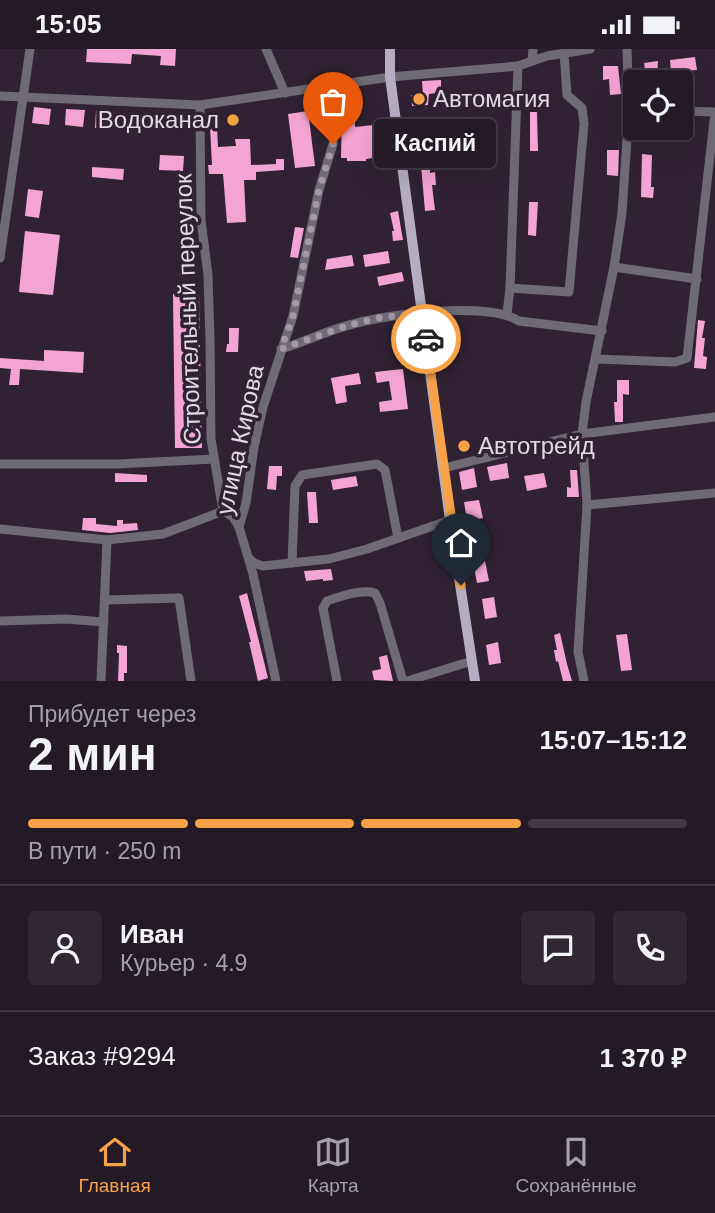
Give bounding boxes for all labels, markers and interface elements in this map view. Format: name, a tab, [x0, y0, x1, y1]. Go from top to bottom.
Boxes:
text: 15:05	[35, 9, 102, 39]
map controls	[623, 70, 693, 140]
button: locate	[623, 70, 693, 140]
pin	[303, 72, 363, 144]
icon: bag	[314, 83, 352, 121]
place label: Автомагия	[433, 85, 550, 112]
marker: Автомагия	[411, 91, 427, 107]
place label: Водоканал	[98, 106, 219, 133]
marker: Водоканал	[225, 112, 241, 128]
callout: Каспий	[375, 119, 498, 168]
text: Каспий	[394, 130, 476, 156]
street label: Строительный переулок	[169, 173, 206, 445]
courier	[391, 304, 461, 374]
icon: car	[407, 320, 445, 358]
street label: улица Кирова	[210, 362, 269, 517]
place label: Автотрейд	[478, 432, 595, 459]
marker: Автотрейд	[456, 438, 472, 454]
pin	[431, 513, 491, 585]
icon: home	[442, 524, 480, 562]
text: Прибудет через	[28, 701, 196, 727]
text: 15:07–15:12	[540, 725, 687, 755]
text: 2 мин	[28, 728, 156, 780]
text: В пути · 250 m	[28, 838, 181, 864]
button: person	[28, 911, 102, 985]
button: chat	[521, 911, 595, 985]
button: phone	[613, 911, 687, 985]
text: Иван	[120, 919, 185, 949]
text: Курьер · 4.9	[120, 950, 247, 976]
text: Заказ #9294	[28, 1041, 176, 1071]
text: 1 370 ₽	[600, 1043, 687, 1073]
tab: Главная	[78, 1133, 151, 1197]
tab: Карта	[308, 1133, 359, 1197]
tab: Сохранённые	[516, 1133, 637, 1197]

